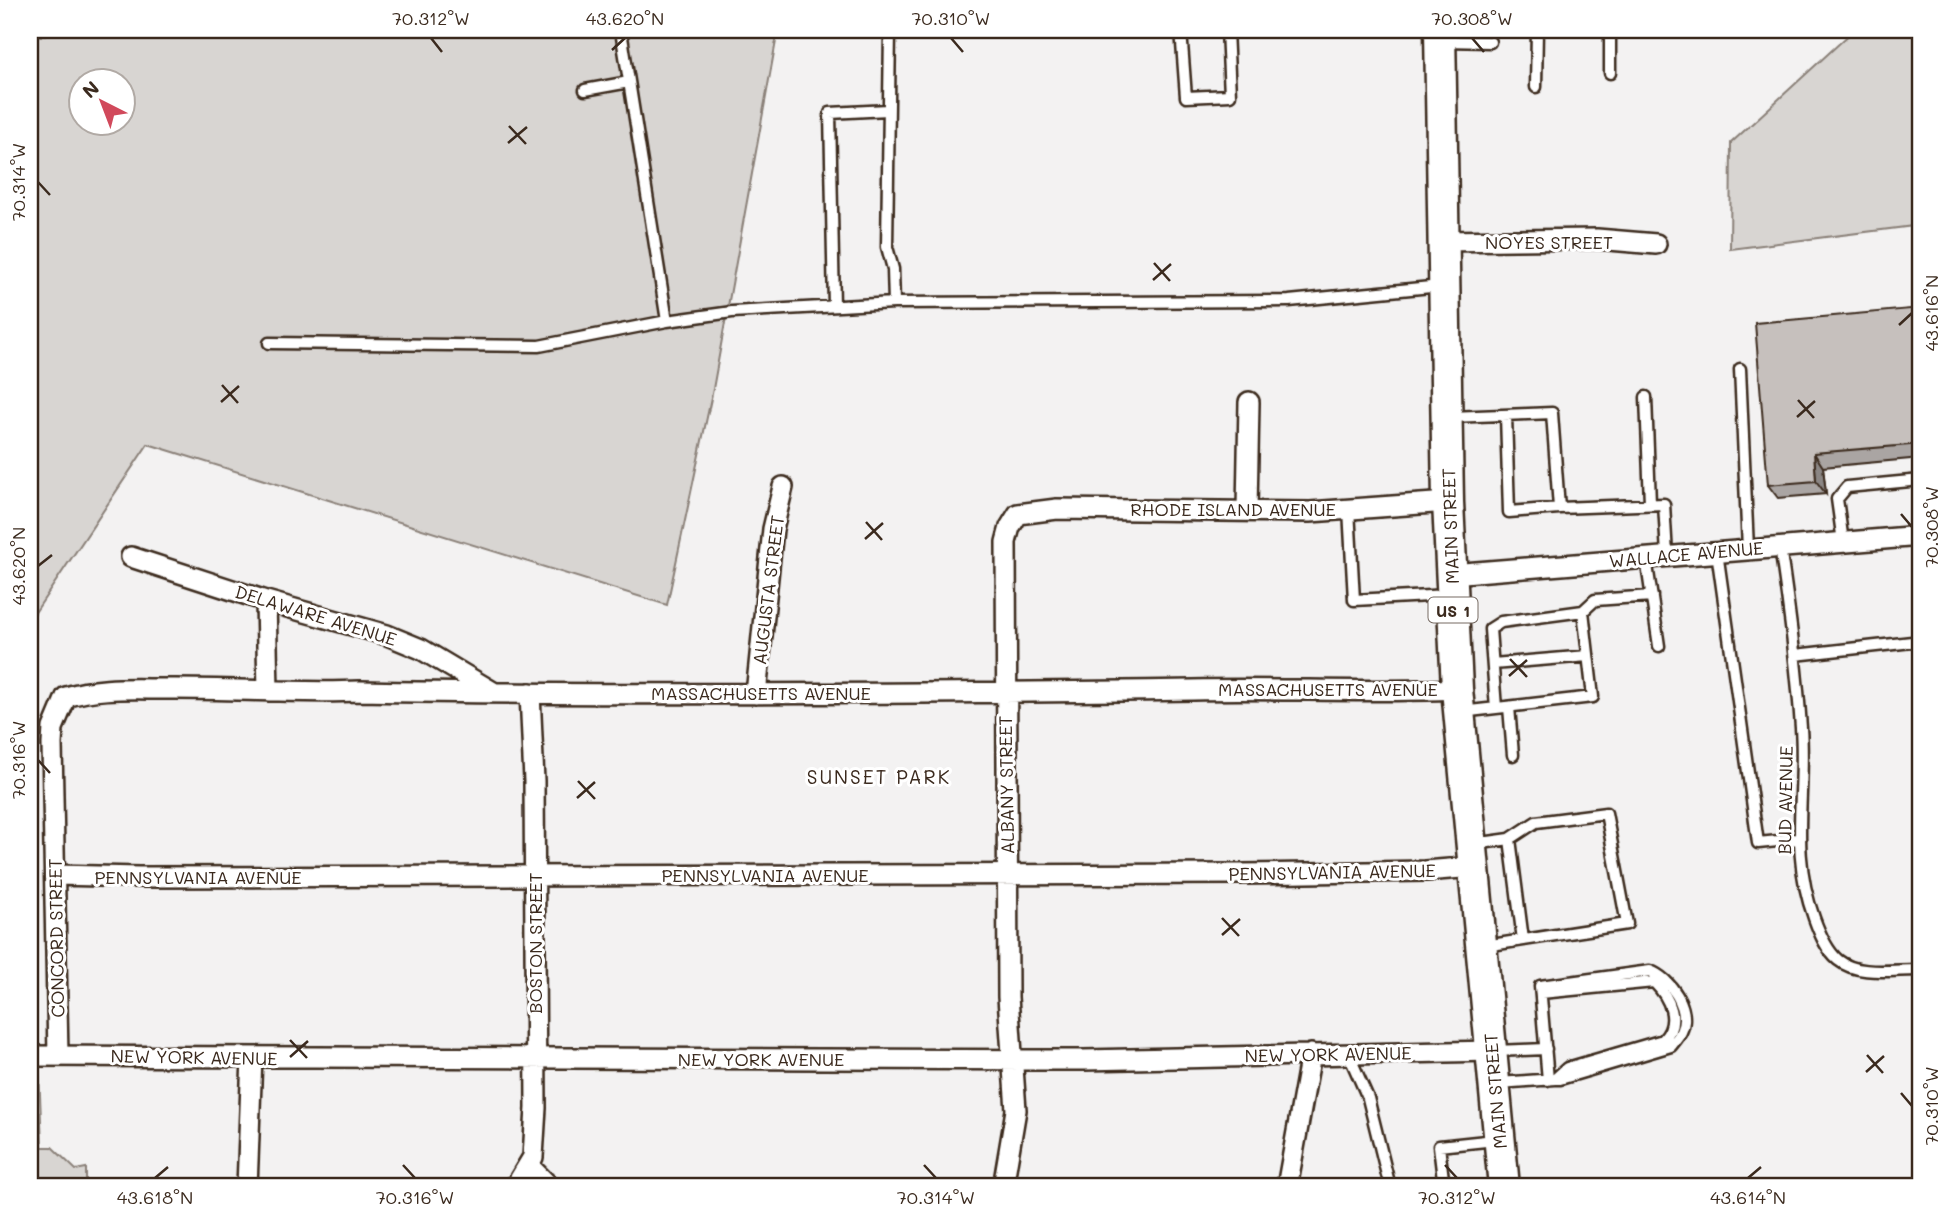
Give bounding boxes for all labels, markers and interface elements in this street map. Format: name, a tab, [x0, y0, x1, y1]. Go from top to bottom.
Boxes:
text: 70.312°W	[392, 6, 470, 30]
text: 43.620°N	[586, 6, 664, 30]
text: 70.310°W	[912, 6, 990, 30]
text: 70.308°W	[1431, 6, 1513, 30]
north arrow	[66, 66, 136, 136]
text: N	[77, 75, 104, 103]
text: 70.314°W	[6, 143, 30, 221]
street label: NOYES STREET	[1485, 230, 1613, 254]
text: 43.616°N	[1919, 275, 1943, 351]
street label: MAIN STREET	[1436, 468, 1464, 584]
text: 70.308°W	[1919, 486, 1943, 568]
street label: RHODE ISLAND AVENUE	[1130, 497, 1336, 521]
street label: AUGUSTA STREET	[747, 514, 789, 666]
text: 43.620°N	[6, 527, 30, 605]
street label: WALLACE AVENUE	[1608, 535, 1764, 573]
street label: DELAWARE AVENUE	[232, 579, 400, 651]
road number: US 1	[1428, 597, 1478, 622]
street label: MASSACHUSETTS AVENUE	[1218, 677, 1438, 701]
street label: MASSACHUSETTS AVENUE	[651, 681, 871, 705]
street label: ALBANY STREET	[993, 715, 1019, 855]
text: 70.316°W	[6, 721, 30, 799]
street label: BUD AVENUE	[1772, 746, 1798, 854]
district label: SUNSET PARK	[807, 764, 951, 789]
street label: CONCORD STREET	[43, 858, 69, 1018]
street label: PENNSYLVANIA AVENUE	[1228, 858, 1436, 886]
street label: PENNSYLVANIA AVENUE	[661, 863, 869, 887]
street label: PENNSYLVANIA AVENUE	[94, 865, 302, 889]
street label: BOSTON STREET	[523, 872, 547, 1014]
street label: MAIN STREET	[1478, 1032, 1512, 1150]
street label: NEW YORK AVENUE	[1244, 1041, 1412, 1067]
street label: NEW YORK AVENUE	[110, 1044, 278, 1070]
street label: NEW YORK AVENUE	[678, 1047, 844, 1071]
text: 70.310°W	[1919, 1067, 1943, 1145]
text: 43.618°N	[117, 1185, 193, 1209]
text: 70.316°W	[376, 1185, 454, 1209]
text: 70.314°W	[897, 1185, 975, 1209]
text: 70.312°W	[1418, 1185, 1496, 1209]
text: 43.614°N	[1710, 1185, 1786, 1209]

